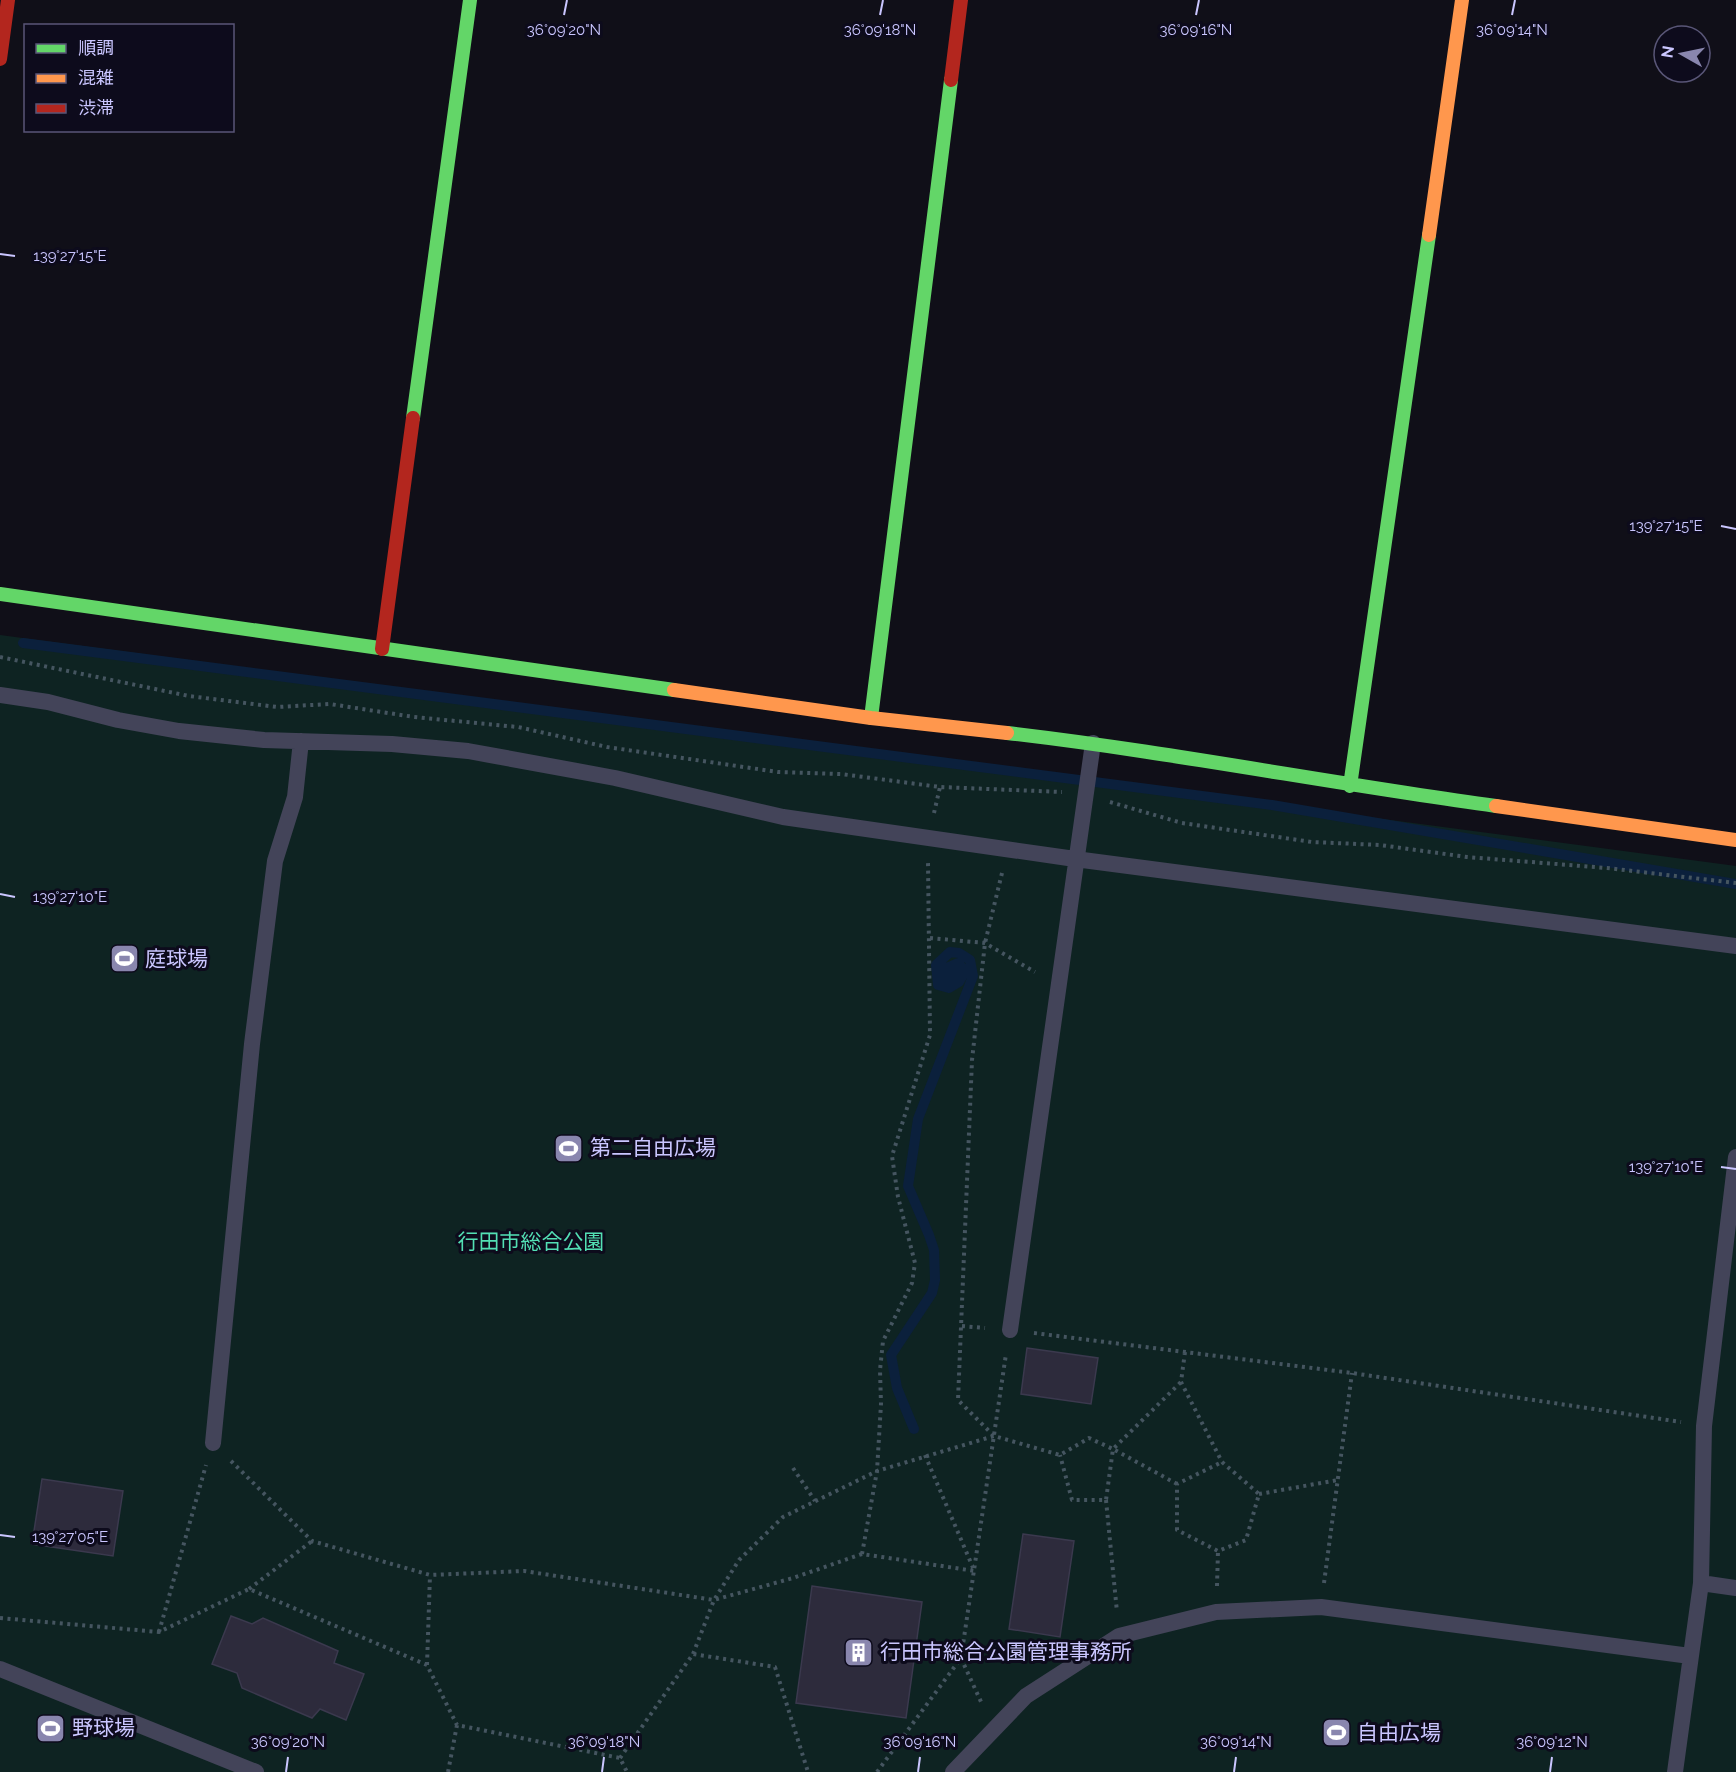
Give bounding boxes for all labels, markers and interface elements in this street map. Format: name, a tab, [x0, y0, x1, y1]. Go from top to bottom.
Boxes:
text: 36°09'20"N	[527, 21, 601, 39]
text: 36°09'18"N	[844, 21, 916, 39]
text: 36°09'16"N	[1160, 21, 1232, 39]
text: 36°09'14"N	[1476, 21, 1548, 39]
legend	[24, 24, 234, 132]
north arrow	[1652, 24, 1712, 84]
text: 順調	[78, 37, 114, 58]
text: N	[1657, 44, 1678, 59]
text: 混雑	[78, 67, 114, 88]
text: 渋滞	[78, 97, 114, 118]
text: 139°27'15"E	[33, 247, 107, 265]
text: 139°27'15"E	[1629, 517, 1703, 535]
text: 139°27'10"E	[33, 888, 107, 906]
sports icon: 庭球場	[108, 943, 140, 975]
place label: 庭球場	[145, 946, 208, 971]
sports icon: 第二自由広場	[553, 1132, 585, 1164]
place label: 第二自由広場	[590, 1135, 716, 1160]
text: 139°27'10"E	[1629, 1158, 1703, 1176]
park label: 行田市総合公園	[458, 1229, 605, 1254]
text: 139°27'05"E	[32, 1528, 108, 1546]
building icon: 行田市総合公園管理事務所	[843, 1636, 875, 1668]
place label: 行田市総合公園管理事務所	[880, 1639, 1132, 1664]
sports icon: 野球場	[35, 1712, 67, 1744]
place label: 野球場	[72, 1715, 135, 1740]
sports icon: 自由広場	[1320, 1717, 1352, 1749]
place label: 自由広場	[1357, 1720, 1441, 1745]
text: 36°09'20"N	[251, 1733, 325, 1751]
text: 36°09'18"N	[568, 1733, 640, 1751]
text: 36°09'16"N	[884, 1733, 956, 1751]
text: 36°09'14"N	[1200, 1733, 1272, 1751]
text: 36°09'12"N	[1516, 1733, 1588, 1751]

